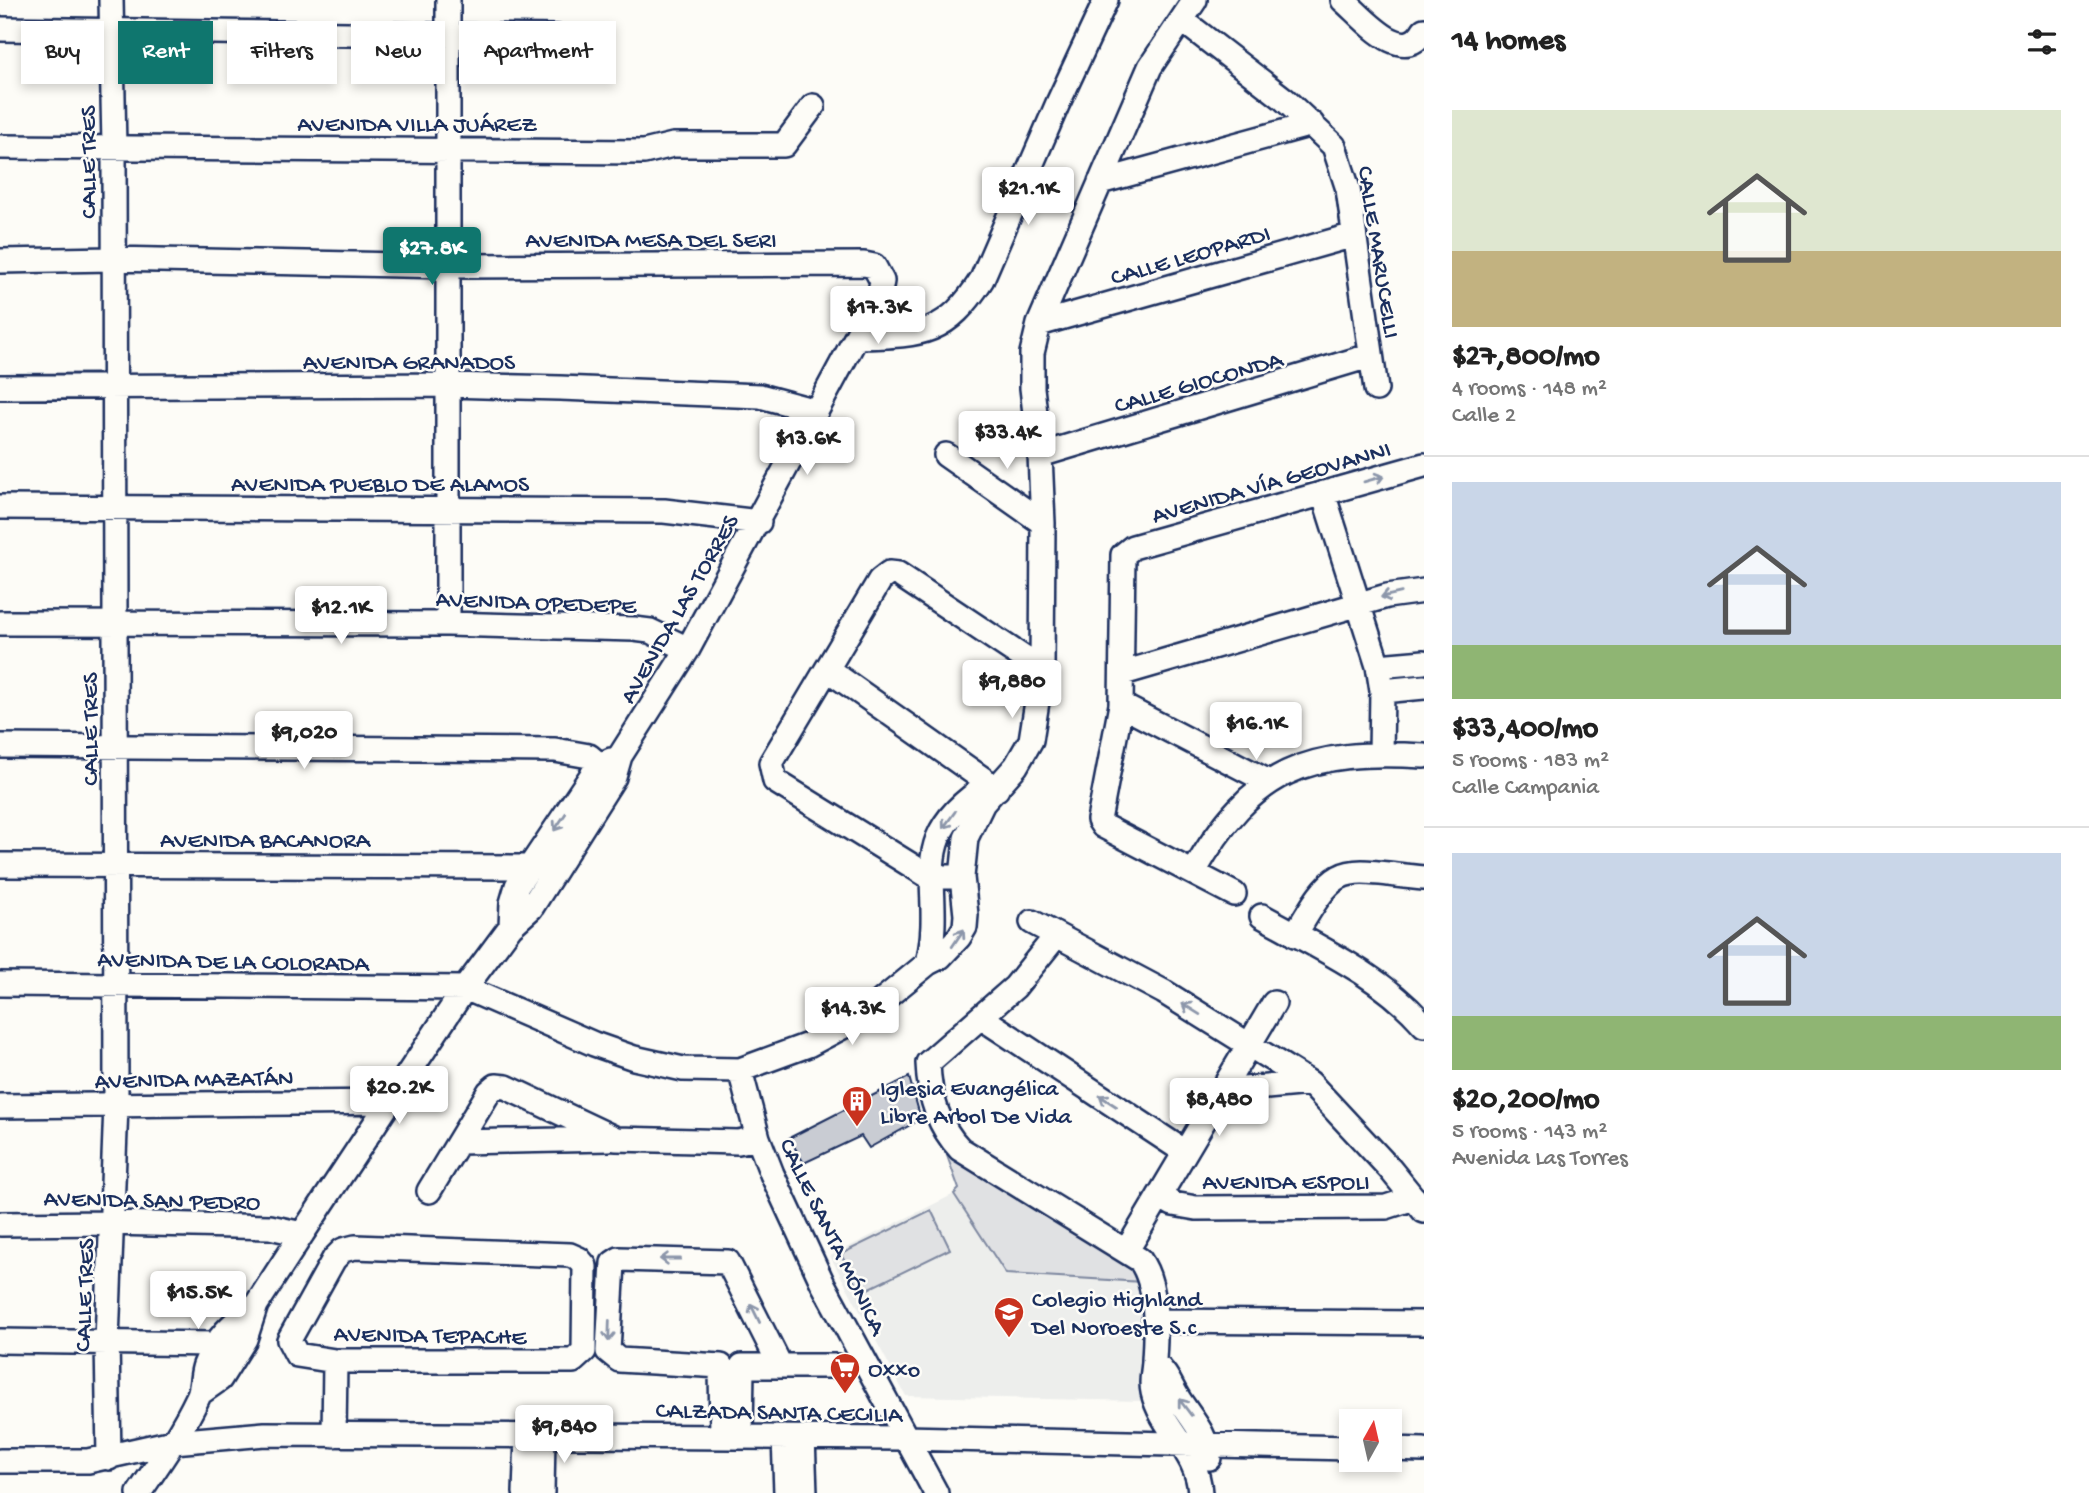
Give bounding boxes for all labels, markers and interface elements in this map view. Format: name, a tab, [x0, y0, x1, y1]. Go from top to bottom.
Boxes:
chip: Buy	[21, 21, 104, 84]
chip: Rent	[118, 21, 213, 84]
chip: Filters	[227, 21, 337, 84]
chip: New	[351, 21, 445, 84]
chip: Apartment	[459, 21, 616, 84]
icon: filters	[2023, 23, 2061, 61]
text: 14 homes	[1452, 25, 1565, 60]
street label: CALLE TRES	[76, 105, 105, 219]
street label: AVENIDA VILLA JUÁREZ	[297, 112, 537, 141]
icon: home	[1694, 155, 1820, 281]
street label: CALLE MARUCELLI	[1349, 164, 1404, 341]
pin: $21.1K	[971, 168, 1085, 227]
text: $21.1K	[998, 176, 1058, 203]
street label: CALLE LEOPARDI	[1108, 221, 1274, 294]
pin: $27.8K	[375, 228, 489, 287]
street label: AVENIDA MESA DEL SERI	[525, 228, 777, 257]
text: $27.8K	[399, 236, 465, 263]
pin: $17.3K	[821, 286, 935, 346]
text: $17.3K	[846, 295, 910, 322]
text: $27,800/mo	[1452, 341, 1600, 376]
street label: CALLE GIOCONDA	[1111, 346, 1288, 422]
street label: AVENIDA GRANADOS	[303, 350, 516, 379]
text: 4 rooms · 148 m²	[1452, 376, 1607, 403]
text: Calle 2	[1452, 403, 1516, 430]
pin: $33.4K	[950, 412, 1064, 471]
pin: $13.6K	[750, 418, 864, 477]
text: $33.4K	[975, 420, 1039, 447]
text: $13.6K	[775, 426, 839, 453]
street label: AVENIDA VÍA GEOVANNI	[1149, 436, 1395, 532]
one-way arrow	[1362, 471, 1384, 484]
street label: AVENIDA PUEBLO DE ALAMOS	[231, 472, 530, 501]
street label: AVENIDA LAS TORRES	[615, 509, 748, 710]
icon: home	[1694, 527, 1820, 653]
pin: $12.1K	[284, 586, 398, 646]
street label: AVENIDA OPEDEPE	[435, 587, 638, 623]
one-way arrow	[1380, 589, 1403, 603]
text: $12.1K	[311, 595, 371, 622]
pin: $9,880	[955, 660, 1069, 720]
text: $9,880	[978, 669, 1046, 696]
street label: CALLE TRES	[78, 672, 107, 786]
pin: $16.1K	[1199, 702, 1313, 762]
text: $16.1K	[1226, 711, 1286, 738]
pin: $9,020	[247, 712, 361, 771]
text: $33,400/mo	[1452, 713, 1598, 748]
text: $9,020	[271, 720, 337, 747]
text: 5 rooms · 183 m²	[1452, 748, 1609, 775]
text: Calle Campania	[1452, 775, 1599, 802]
one-way arrow	[942, 810, 956, 829]
one-way arrow	[553, 812, 567, 831]
street label: AVENIDA BACANORA	[160, 828, 372, 857]
icon: home	[1694, 898, 1820, 1024]
one-way arrow	[951, 929, 965, 948]
street label: AVENIDA DE LA COLORADA	[97, 947, 371, 980]
pin: $14.3K	[795, 988, 909, 1047]
text: $14.3K	[821, 996, 883, 1023]
one-way arrow	[1182, 1001, 1202, 1015]
street label: AVENIDA MAZATÁN	[94, 1065, 294, 1098]
pin: $20.2K	[342, 1066, 456, 1126]
text: $20.2K	[366, 1075, 432, 1102]
place label: Iglesia Evangélica Libre Arbol De Vida	[880, 1076, 1072, 1133]
pin: $8,480	[1162, 1078, 1276, 1138]
building icon: Iglesia Evangélica Libre Arbol De Vida	[840, 1084, 874, 1128]
text: $20,200/mo	[1452, 1084, 1600, 1119]
text: $8,480	[1186, 1087, 1252, 1114]
one-way arrow	[1099, 1094, 1118, 1108]
text: 5 rooms · 143 m²	[1452, 1119, 1607, 1146]
street label: CALLE SANTA MÓNICA	[771, 1135, 892, 1342]
text: Avenida Las Torres	[1452, 1146, 1628, 1173]
street label: AVENIDA ESPOLI	[1202, 1170, 1370, 1199]
street label: AVENIDA SAN PEDRO	[43, 1186, 261, 1219]
street label: CALLE TRES	[70, 1237, 103, 1352]
one-way arrow	[659, 1252, 682, 1266]
pin: $15.5K	[141, 1272, 255, 1331]
text: $15.5K	[166, 1280, 230, 1307]
place label: Colegio Highland Del Noroeste S.c	[1030, 1287, 1204, 1344]
school or university icon: Colegio Highland Del Noroeste S.c	[992, 1295, 1026, 1339]
one-way arrow	[748, 1303, 761, 1324]
one-way arrow	[602, 1319, 615, 1342]
street label: AVENIDA TEPACHE	[333, 1321, 528, 1354]
supermarket icon: Oxxo	[828, 1351, 862, 1395]
place label: Oxxo	[868, 1357, 920, 1386]
street label: CALZADA SANTA CECILIA	[655, 1398, 904, 1431]
one-way arrow	[1178, 1398, 1193, 1417]
pin: $9,840	[507, 1406, 621, 1465]
north arrow	[1339, 1409, 1402, 1472]
map controls	[1339, 1409, 1402, 1472]
text: $9,840	[531, 1414, 597, 1441]

